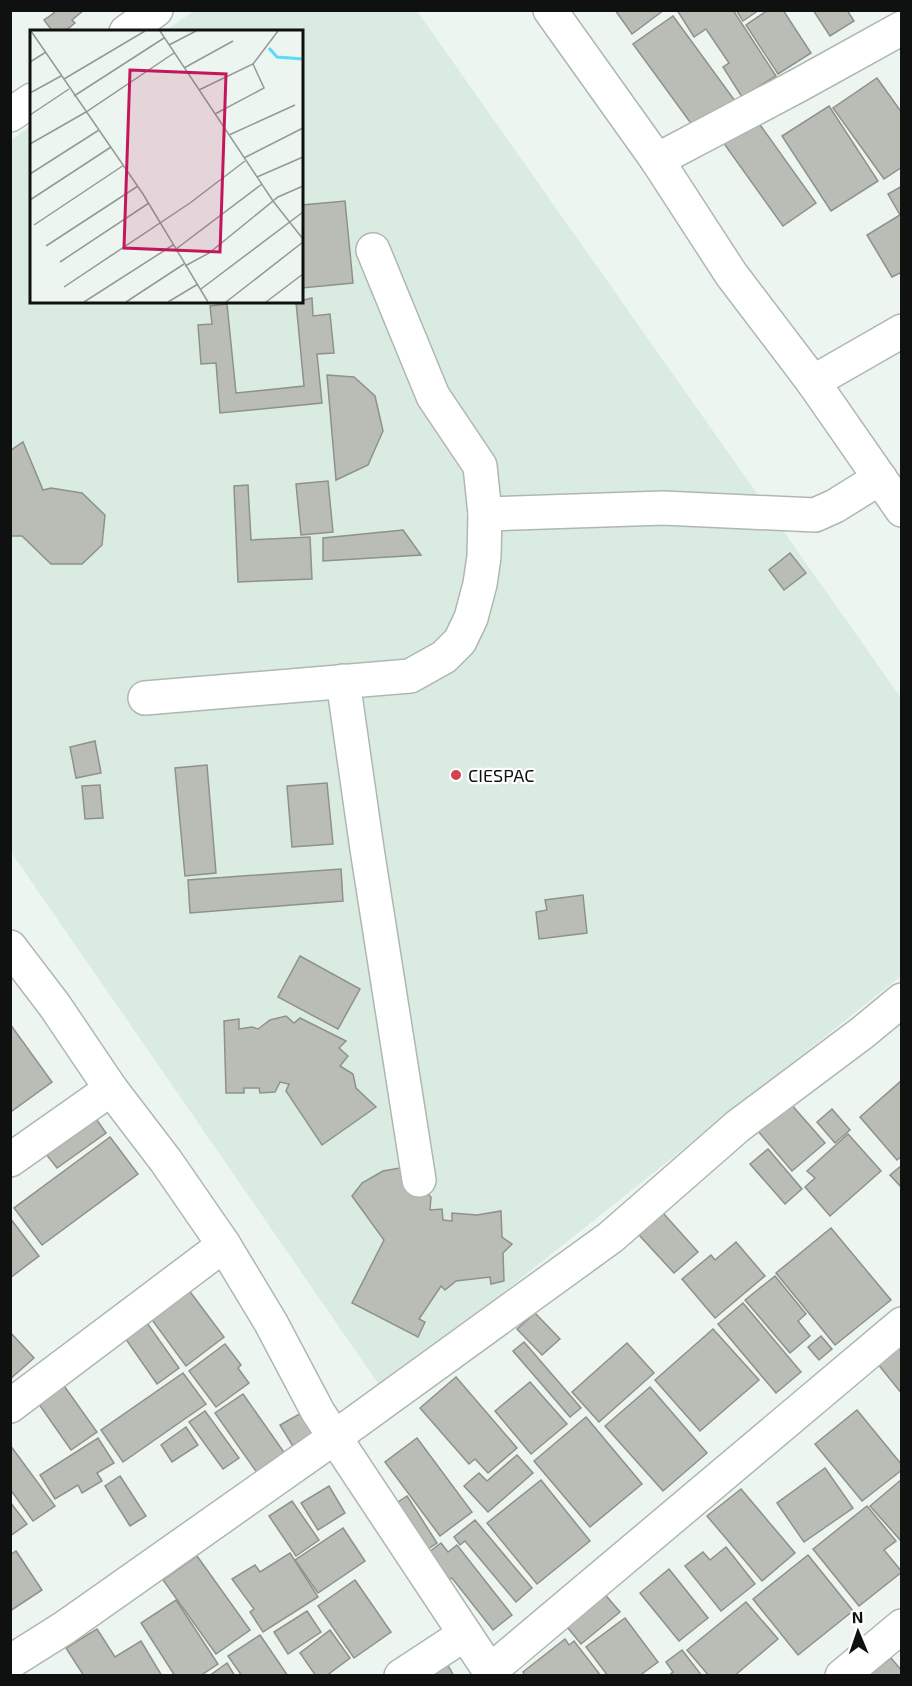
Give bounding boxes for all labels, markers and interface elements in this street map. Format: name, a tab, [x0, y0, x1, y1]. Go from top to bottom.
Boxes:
inset map	[30, 30, 303, 303]
place label: CIESPAC	[468, 764, 535, 786]
marker: CIESPAC	[449, 768, 463, 782]
north arrow	[828, 1602, 888, 1662]
text: N	[851, 1607, 864, 1626]

